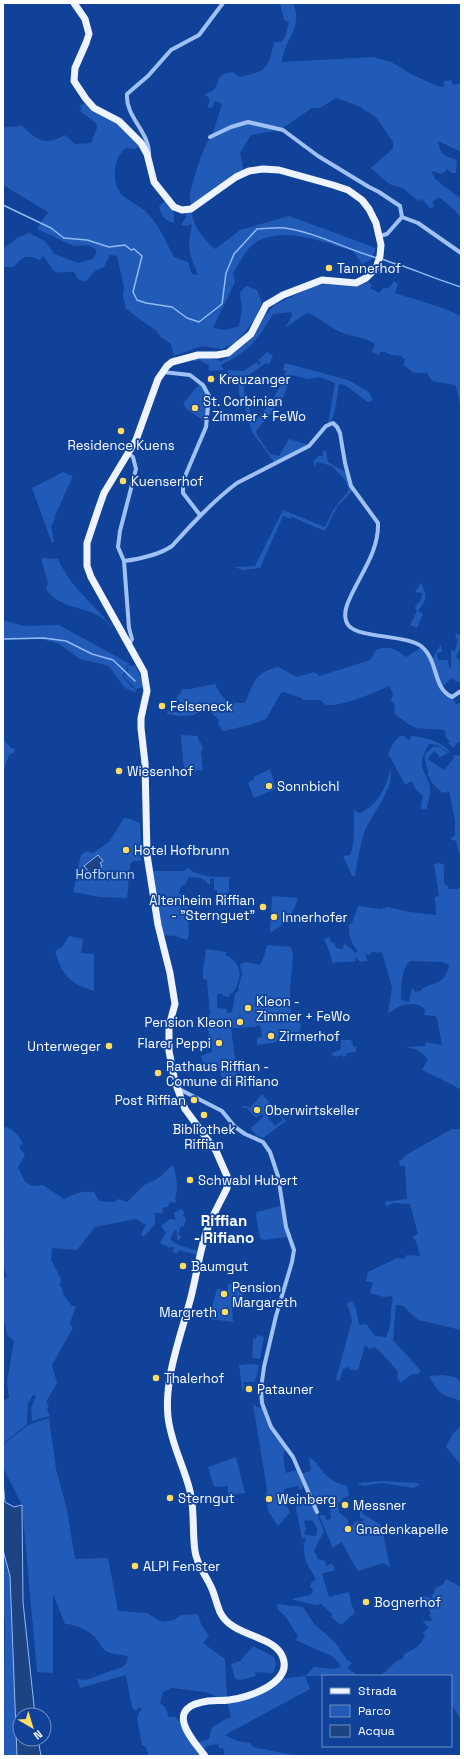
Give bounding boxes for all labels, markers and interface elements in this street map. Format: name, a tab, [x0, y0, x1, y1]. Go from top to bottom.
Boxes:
place label: Tannerhof	[337, 260, 401, 277]
marker: Tannerhof	[324, 263, 334, 273]
place label: Kreuzanger	[219, 371, 290, 388]
marker: Kreuzanger	[206, 374, 216, 384]
place label: St. Corbinian - Zimmer + FeWo	[203, 393, 306, 425]
marker: St. Corbinian - Zimmer + FeWo	[190, 403, 200, 413]
marker: Residence Kuens	[116, 426, 126, 436]
place label: Residence Kuens	[67, 437, 175, 454]
place label: Kuenserhof	[131, 473, 204, 490]
marker: Kuenserhof	[118, 476, 128, 486]
place label: Felseneck	[170, 698, 233, 715]
marker: Felseneck	[157, 701, 167, 711]
place label: Wiesenhof	[127, 763, 194, 780]
marker: Wiesenhof	[114, 766, 124, 776]
place label: Sonnbichl	[277, 778, 339, 795]
marker: Sonnbichl	[264, 781, 274, 791]
place label: Hotel Hofbrunn	[134, 842, 230, 859]
marker: Hotel Hofbrunn	[121, 845, 131, 855]
park label: Hofbrunn	[75, 866, 135, 883]
place label: Altenheim Riffian - "Sternguet"	[149, 892, 255, 924]
marker: Altenheim Riffian - "Sternguet"	[258, 902, 268, 912]
place label: Innerhofer	[282, 909, 348, 926]
marker: Innerhofer	[269, 912, 279, 922]
place label: Kleon - Zimmer + FeWo	[256, 993, 350, 1025]
marker: Kleon - Zimmer + FeWo	[243, 1003, 253, 1013]
place label: Pension Kleon	[145, 1014, 232, 1031]
marker: Pension Kleon	[235, 1017, 245, 1027]
place label: Zirmerhof	[279, 1028, 340, 1045]
marker: Zirmerhof	[266, 1031, 276, 1041]
place label: Flarer Peppi	[137, 1035, 211, 1052]
place label: Unterweger	[27, 1038, 101, 1055]
marker: Flarer Peppi	[214, 1038, 224, 1048]
marker: Unterweger	[104, 1041, 114, 1051]
place label: Rathaus Riffian - Comune di Rifiano	[166, 1058, 279, 1090]
marker: Rathaus Riffian - Comune di Rifiano	[153, 1068, 163, 1078]
place label: Post Riffian	[115, 1092, 186, 1109]
marker: Post Riffian	[189, 1095, 199, 1105]
place label: Oberwirtskeller	[265, 1102, 359, 1119]
marker: Oberwirtskeller	[252, 1105, 262, 1115]
marker: Bibliothek Riffian	[199, 1110, 209, 1120]
place label: Bibliothek Riffian	[173, 1121, 235, 1153]
place label: Schwabl Hubert	[198, 1172, 298, 1189]
marker: Schwabl Hubert	[185, 1175, 195, 1185]
district label: Riffian - Rifiano	[194, 1211, 254, 1247]
place label: Baumgut	[191, 1258, 248, 1275]
marker: Baumgut	[178, 1261, 188, 1271]
place label: Pension Margareth	[232, 1279, 297, 1311]
marker: Pension Margareth	[219, 1289, 229, 1299]
place label: Margreth	[159, 1304, 217, 1321]
marker: Margreth	[220, 1307, 230, 1317]
place label: Thalerhof	[164, 1370, 225, 1387]
marker: Thalerhof	[151, 1373, 161, 1383]
place label: Patauner	[257, 1381, 314, 1398]
marker: Patauner	[244, 1384, 254, 1394]
place label: Sterngut	[178, 1490, 235, 1507]
place label: Weinberg	[277, 1491, 336, 1508]
marker: Sterngut	[165, 1493, 175, 1503]
marker: Weinberg	[264, 1494, 274, 1504]
place label: Messner	[353, 1497, 406, 1514]
marker: Messner	[340, 1500, 350, 1510]
place label: Gnadenkapelle	[356, 1521, 448, 1538]
marker: Gnadenkapelle	[343, 1524, 353, 1534]
place label: ALPI Fenster	[143, 1558, 220, 1575]
marker: ALPI Fenster	[130, 1561, 140, 1571]
place label: Bognerhof	[374, 1594, 441, 1611]
marker: Bognerhof	[361, 1597, 371, 1607]
legend	[322, 1675, 452, 1747]
text: Strada	[358, 1683, 397, 1699]
text: Parco	[358, 1703, 391, 1719]
north arrow	[12, 1707, 52, 1747]
text: Acqua	[358, 1723, 395, 1739]
text: N	[31, 1727, 45, 1743]

